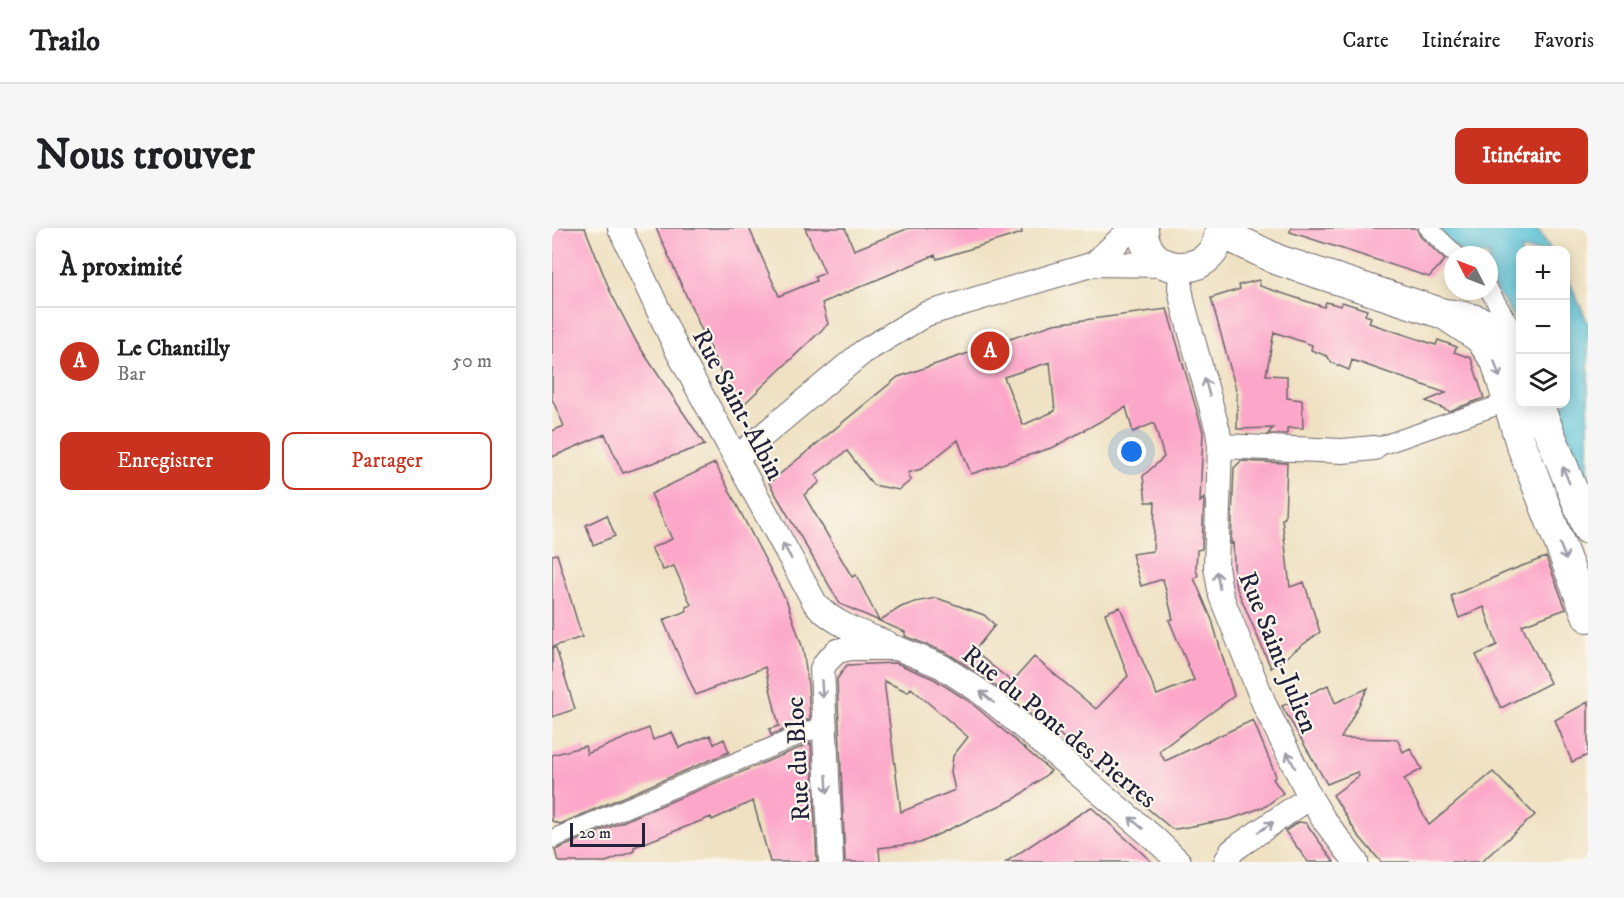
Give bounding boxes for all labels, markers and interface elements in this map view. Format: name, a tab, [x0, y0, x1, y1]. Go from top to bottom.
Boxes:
text: Trailo	[30, 24, 100, 59]
text: Carte	[1343, 28, 1389, 54]
text: Itinéraire	[1422, 28, 1500, 54]
text: Favoris	[1533, 28, 1594, 54]
button: Itinéraire	[1455, 128, 1588, 184]
text: Nous trouver	[36, 130, 255, 182]
north arrow	[1444, 246, 1498, 300]
map controls	[1516, 246, 1570, 408]
button: +	[1516, 246, 1570, 300]
text: À proximité	[60, 251, 182, 284]
button: −	[1516, 300, 1570, 354]
street label: Rue Saint-Albin	[684, 323, 792, 486]
pin: A	[970, 328, 1010, 374]
text: Le Chantilly	[117, 335, 230, 362]
text: A	[73, 349, 86, 374]
text: 50 m	[452, 349, 492, 374]
button: layers	[1516, 354, 1570, 408]
one-way arrow	[1493, 359, 1504, 377]
text: Bar	[117, 362, 146, 387]
one-way arrow	[1201, 378, 1212, 397]
button: Enregistrer	[60, 432, 270, 490]
button: Partager	[282, 432, 492, 490]
your location	[1117, 437, 1146, 466]
one-way arrow	[1560, 466, 1571, 484]
one-way arrow	[1558, 542, 1569, 561]
one-way arrow	[781, 543, 792, 561]
street label: Rue Saint-Julien	[1230, 567, 1325, 738]
one-way arrow	[1212, 571, 1223, 590]
street label: Rue du Pont des Pierres	[955, 638, 1163, 816]
one-way arrow	[816, 679, 827, 699]
one-way arrow	[979, 691, 995, 704]
street label: Rue du Bloc	[779, 696, 818, 822]
one-way arrow	[1285, 751, 1297, 769]
one-way arrow	[821, 773, 832, 793]
one-way arrow	[1128, 816, 1144, 829]
scale bar	[570, 820, 645, 848]
one-way arrow	[1257, 821, 1273, 833]
text: 20 m	[579, 823, 611, 843]

